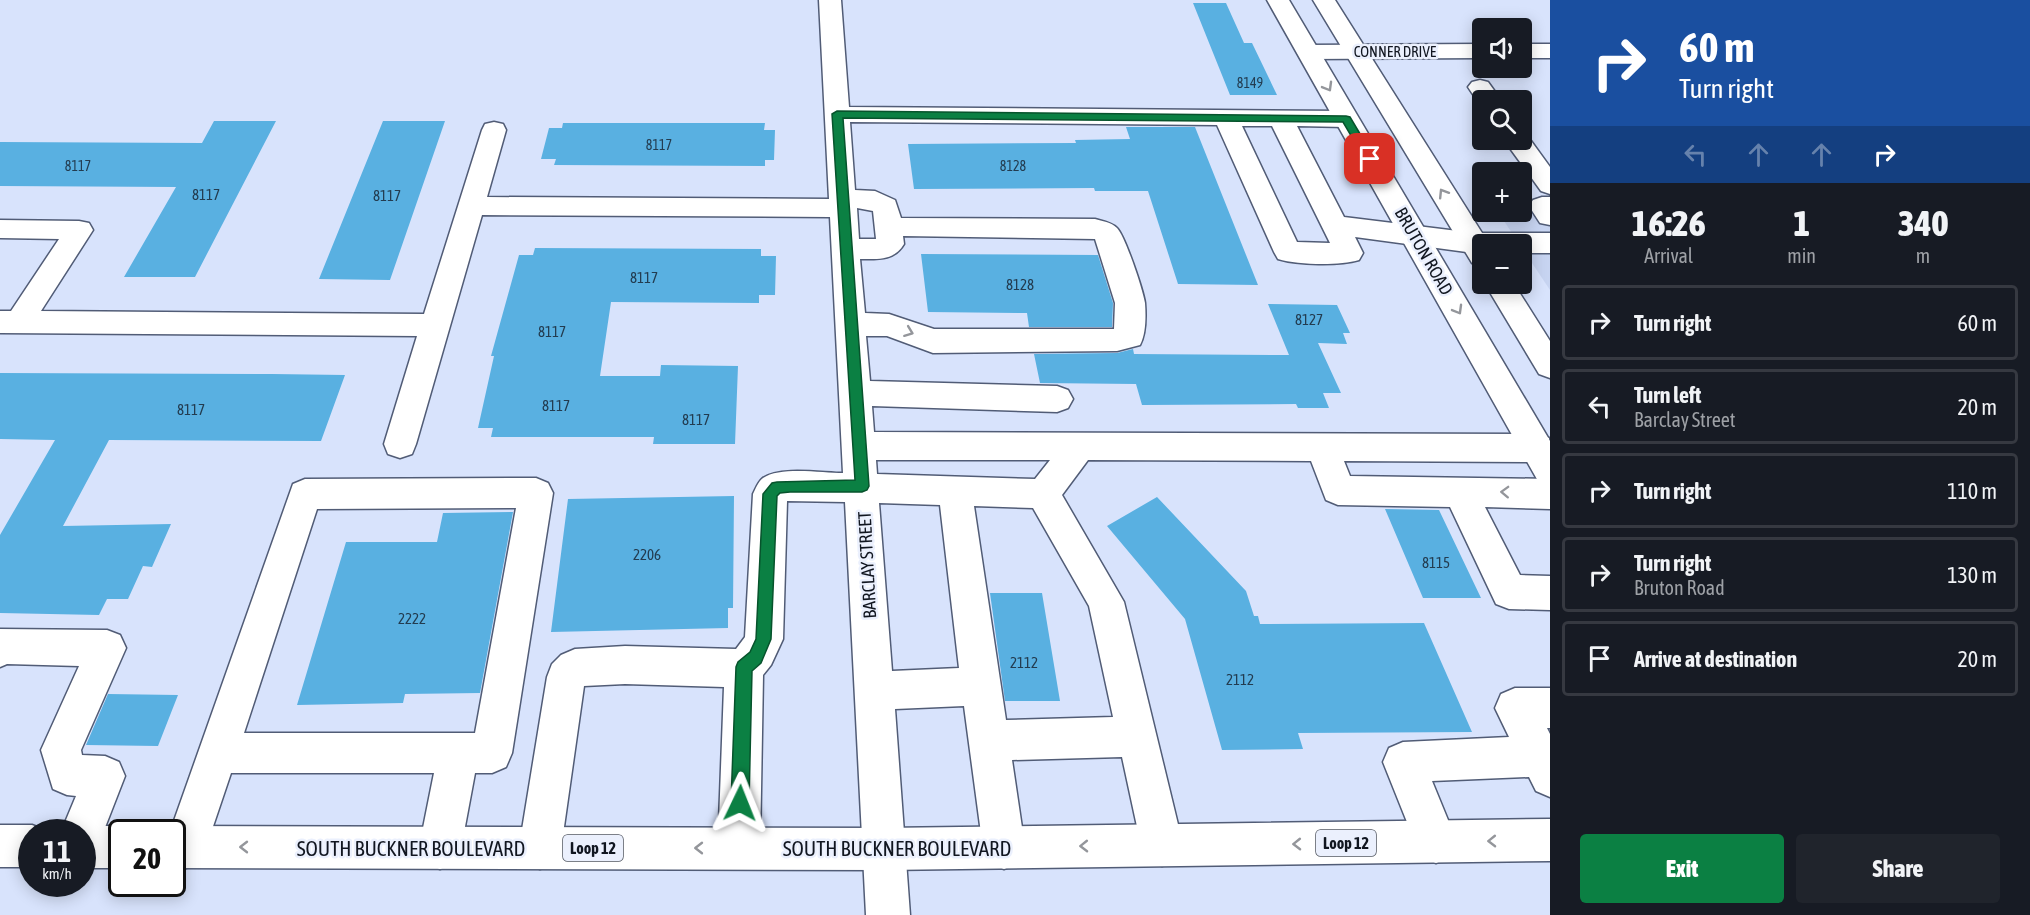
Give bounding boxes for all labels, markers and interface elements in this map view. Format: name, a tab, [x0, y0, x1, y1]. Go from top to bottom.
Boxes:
map controls	[1472, 18, 1532, 294]
button: sound	[1472, 18, 1532, 78]
text: 60 m	[1679, 23, 1754, 71]
icon: right	[1580, 24, 1658, 102]
street label: CONNER DRIVE	[1354, 43, 1437, 60]
text: Turn right	[1679, 73, 1774, 104]
house number: 8149	[1237, 75, 1263, 91]
one-way arrow	[1321, 81, 1332, 91]
button: search	[1472, 90, 1532, 150]
pin	[1344, 133, 1395, 184]
house number: 8117	[646, 137, 672, 153]
icon: left	[1679, 138, 1712, 171]
icon: ahead	[1742, 138, 1775, 171]
icon: ahead	[1805, 138, 1838, 171]
icon: right	[1868, 138, 1901, 171]
icon: arrive	[1353, 142, 1386, 175]
house number: 8117	[65, 158, 91, 174]
house number: 8128	[1000, 158, 1027, 174]
button: +	[1472, 162, 1532, 222]
house number: 8117	[192, 186, 220, 203]
house number: 8117	[373, 187, 401, 204]
one-way arrow	[1439, 189, 1451, 199]
text: 16:26	[1632, 202, 1706, 244]
text: 1	[1793, 202, 1810, 244]
text: 340	[1898, 202, 1948, 244]
street label: BRUTON ROAD	[1391, 204, 1457, 298]
button: −	[1472, 234, 1532, 294]
text: Arrival	[1644, 244, 1693, 267]
text: min	[1787, 244, 1816, 267]
text: m	[1916, 244, 1930, 267]
house number: 8117	[630, 269, 658, 286]
house number: 8128	[1006, 276, 1034, 293]
one-way arrow	[1451, 304, 1462, 314]
icon: right	[1583, 306, 1616, 339]
text: Turn right	[1634, 310, 1711, 336]
text: 60 m	[1957, 310, 1997, 336]
house number: 8127	[1295, 311, 1323, 328]
house number: 8117	[538, 323, 566, 340]
one-way arrow	[903, 325, 914, 337]
text: Turn left	[1634, 382, 1701, 408]
icon: left	[1583, 390, 1616, 423]
text: 20 m	[1957, 394, 1997, 420]
house number: 8117	[542, 397, 570, 414]
house number: 8117	[177, 401, 205, 418]
text: Barclay Street	[1634, 408, 1736, 431]
house number: 8117	[682, 411, 710, 428]
icon: right	[1583, 474, 1616, 507]
text: Turn right	[1634, 478, 1711, 504]
text: 110 m	[1947, 478, 1997, 504]
one-way arrow	[1501, 486, 1510, 499]
street label: BARCLAY STREET	[854, 511, 880, 619]
house number: 2206	[633, 546, 661, 563]
text: Turn right	[1634, 550, 1711, 576]
house number: 8115	[1422, 554, 1450, 571]
icon: right	[1583, 558, 1616, 591]
text: 130 m	[1947, 562, 1997, 588]
text: Bruton Road	[1634, 576, 1725, 599]
house number: 2222	[398, 610, 426, 627]
icon: arrive	[1583, 642, 1616, 675]
text: Arrive at destination	[1634, 646, 1797, 672]
text: 20 m	[1957, 646, 1997, 672]
house number: 2112	[1010, 654, 1038, 671]
house number: 2112	[1226, 671, 1254, 688]
position arrow	[708, 771, 772, 835]
speed limit sign: 20	[108, 819, 186, 897]
road number: Loop 12	[1316, 830, 1376, 856]
text: 11	[43, 834, 71, 868]
button: Exit	[1580, 834, 1784, 903]
button: Share	[1796, 834, 2000, 903]
road number: Loop 12	[563, 835, 623, 861]
one-way arrow	[1487, 835, 1496, 847]
street label: SOUTH BUCKNER BOULEVARD	[297, 836, 525, 860]
street label: SOUTH BUCKNER BOULEVARD	[783, 836, 1011, 860]
one-way arrow	[1292, 838, 1301, 850]
one-way arrow	[1080, 840, 1089, 852]
one-way arrow	[239, 841, 248, 853]
one-way arrow	[695, 842, 704, 854]
text: km/h	[42, 865, 72, 882]

